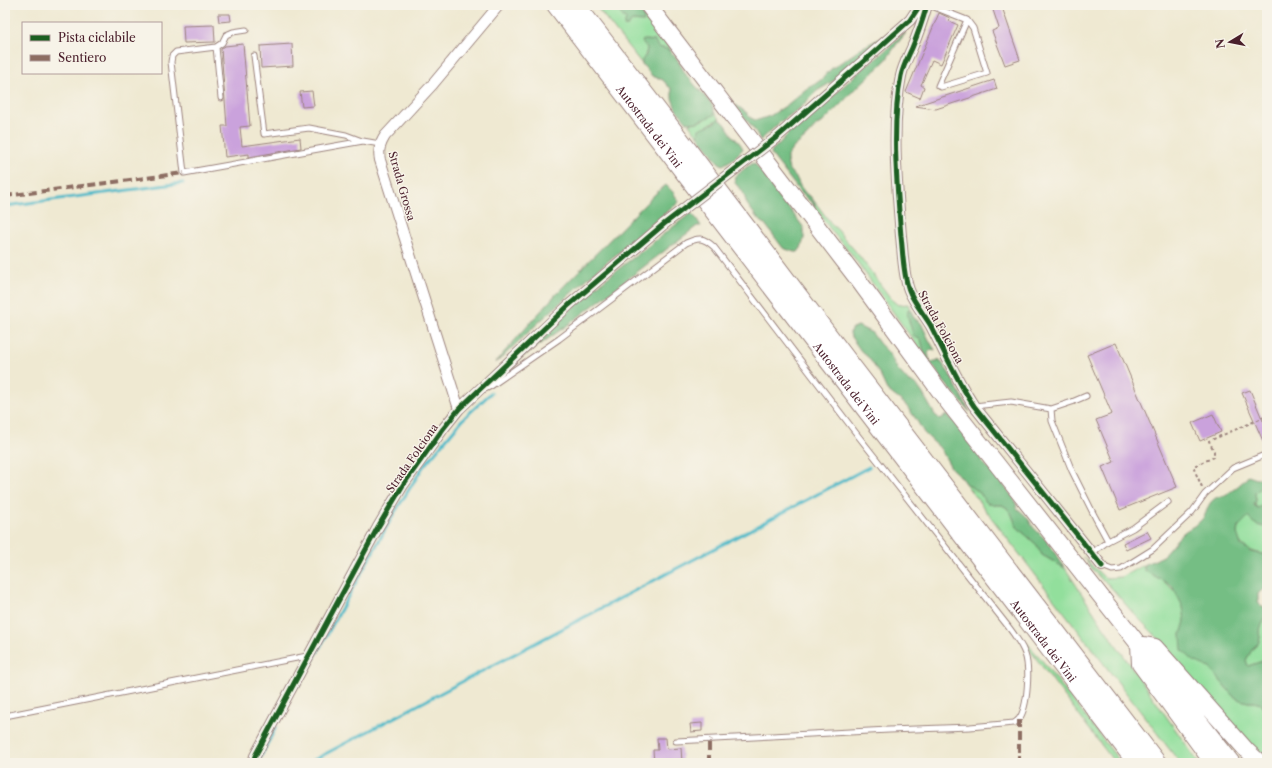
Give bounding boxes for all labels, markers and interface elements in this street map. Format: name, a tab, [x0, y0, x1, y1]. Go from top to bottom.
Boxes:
legend	[22, 22, 162, 74]
north arrow	[1210, 22, 1250, 62]
text: Pista ciclabile	[58, 30, 136, 45]
text: N	[1212, 37, 1228, 50]
text: Sentiero	[58, 50, 106, 65]
street label: Autostrada dei Vini	[612, 82, 685, 171]
street label: Strada Grossa	[385, 150, 419, 223]
street label: Strada Folciona	[915, 288, 967, 366]
street label: Autostrada dei Vini	[810, 339, 883, 428]
street label: Strada Folciona	[383, 420, 441, 495]
street label: Autostrada dei Vini	[1007, 596, 1080, 685]

